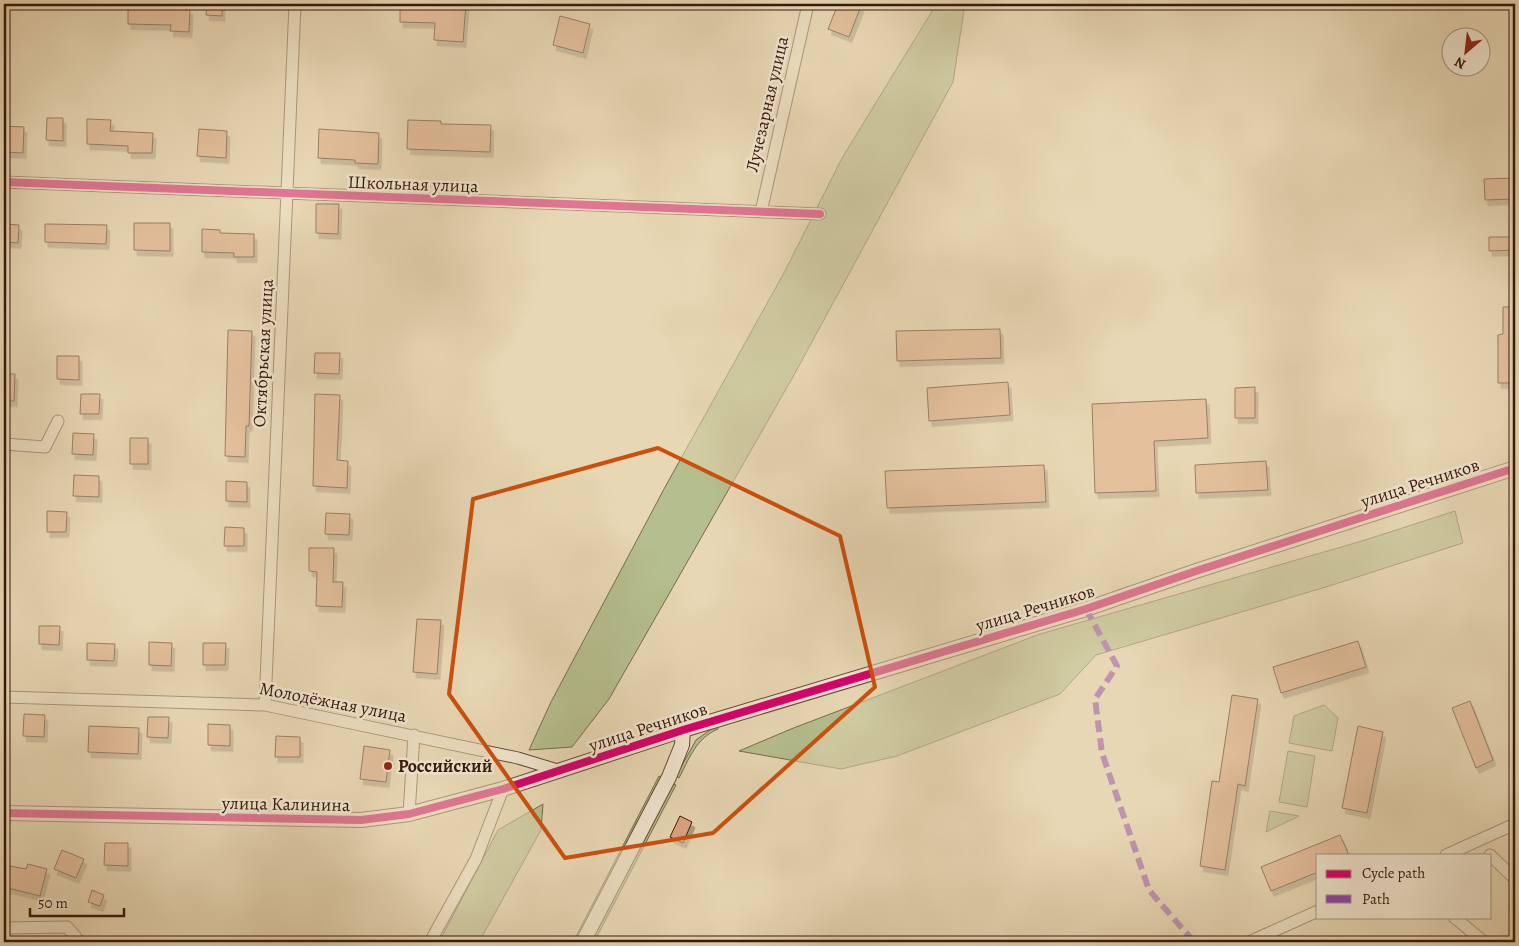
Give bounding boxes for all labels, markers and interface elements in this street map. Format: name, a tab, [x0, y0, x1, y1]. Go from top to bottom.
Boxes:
north arrow	[1442, 28, 1492, 78]
street label: Лучезарная улица	[740, 33, 794, 174]
text: N	[1451, 52, 1469, 74]
street label: Школьная улица	[347, 170, 480, 198]
street label: Октябрьская улица	[247, 278, 279, 428]
street label: улица Речников	[1357, 453, 1482, 514]
street label: улица Речников	[972, 579, 1097, 638]
street label: Молодёжная улица	[257, 676, 409, 728]
street label: улица Речников	[585, 697, 710, 758]
place label: Российский	[398, 754, 493, 778]
marker: Российский	[382, 760, 394, 772]
street label: улица Калинина	[221, 791, 351, 817]
legend	[1316, 854, 1492, 918]
text: Cycle path	[1362, 863, 1425, 883]
scale bar	[30, 886, 124, 918]
text: Path	[1362, 889, 1390, 909]
text: 50 m	[38, 893, 68, 913]

